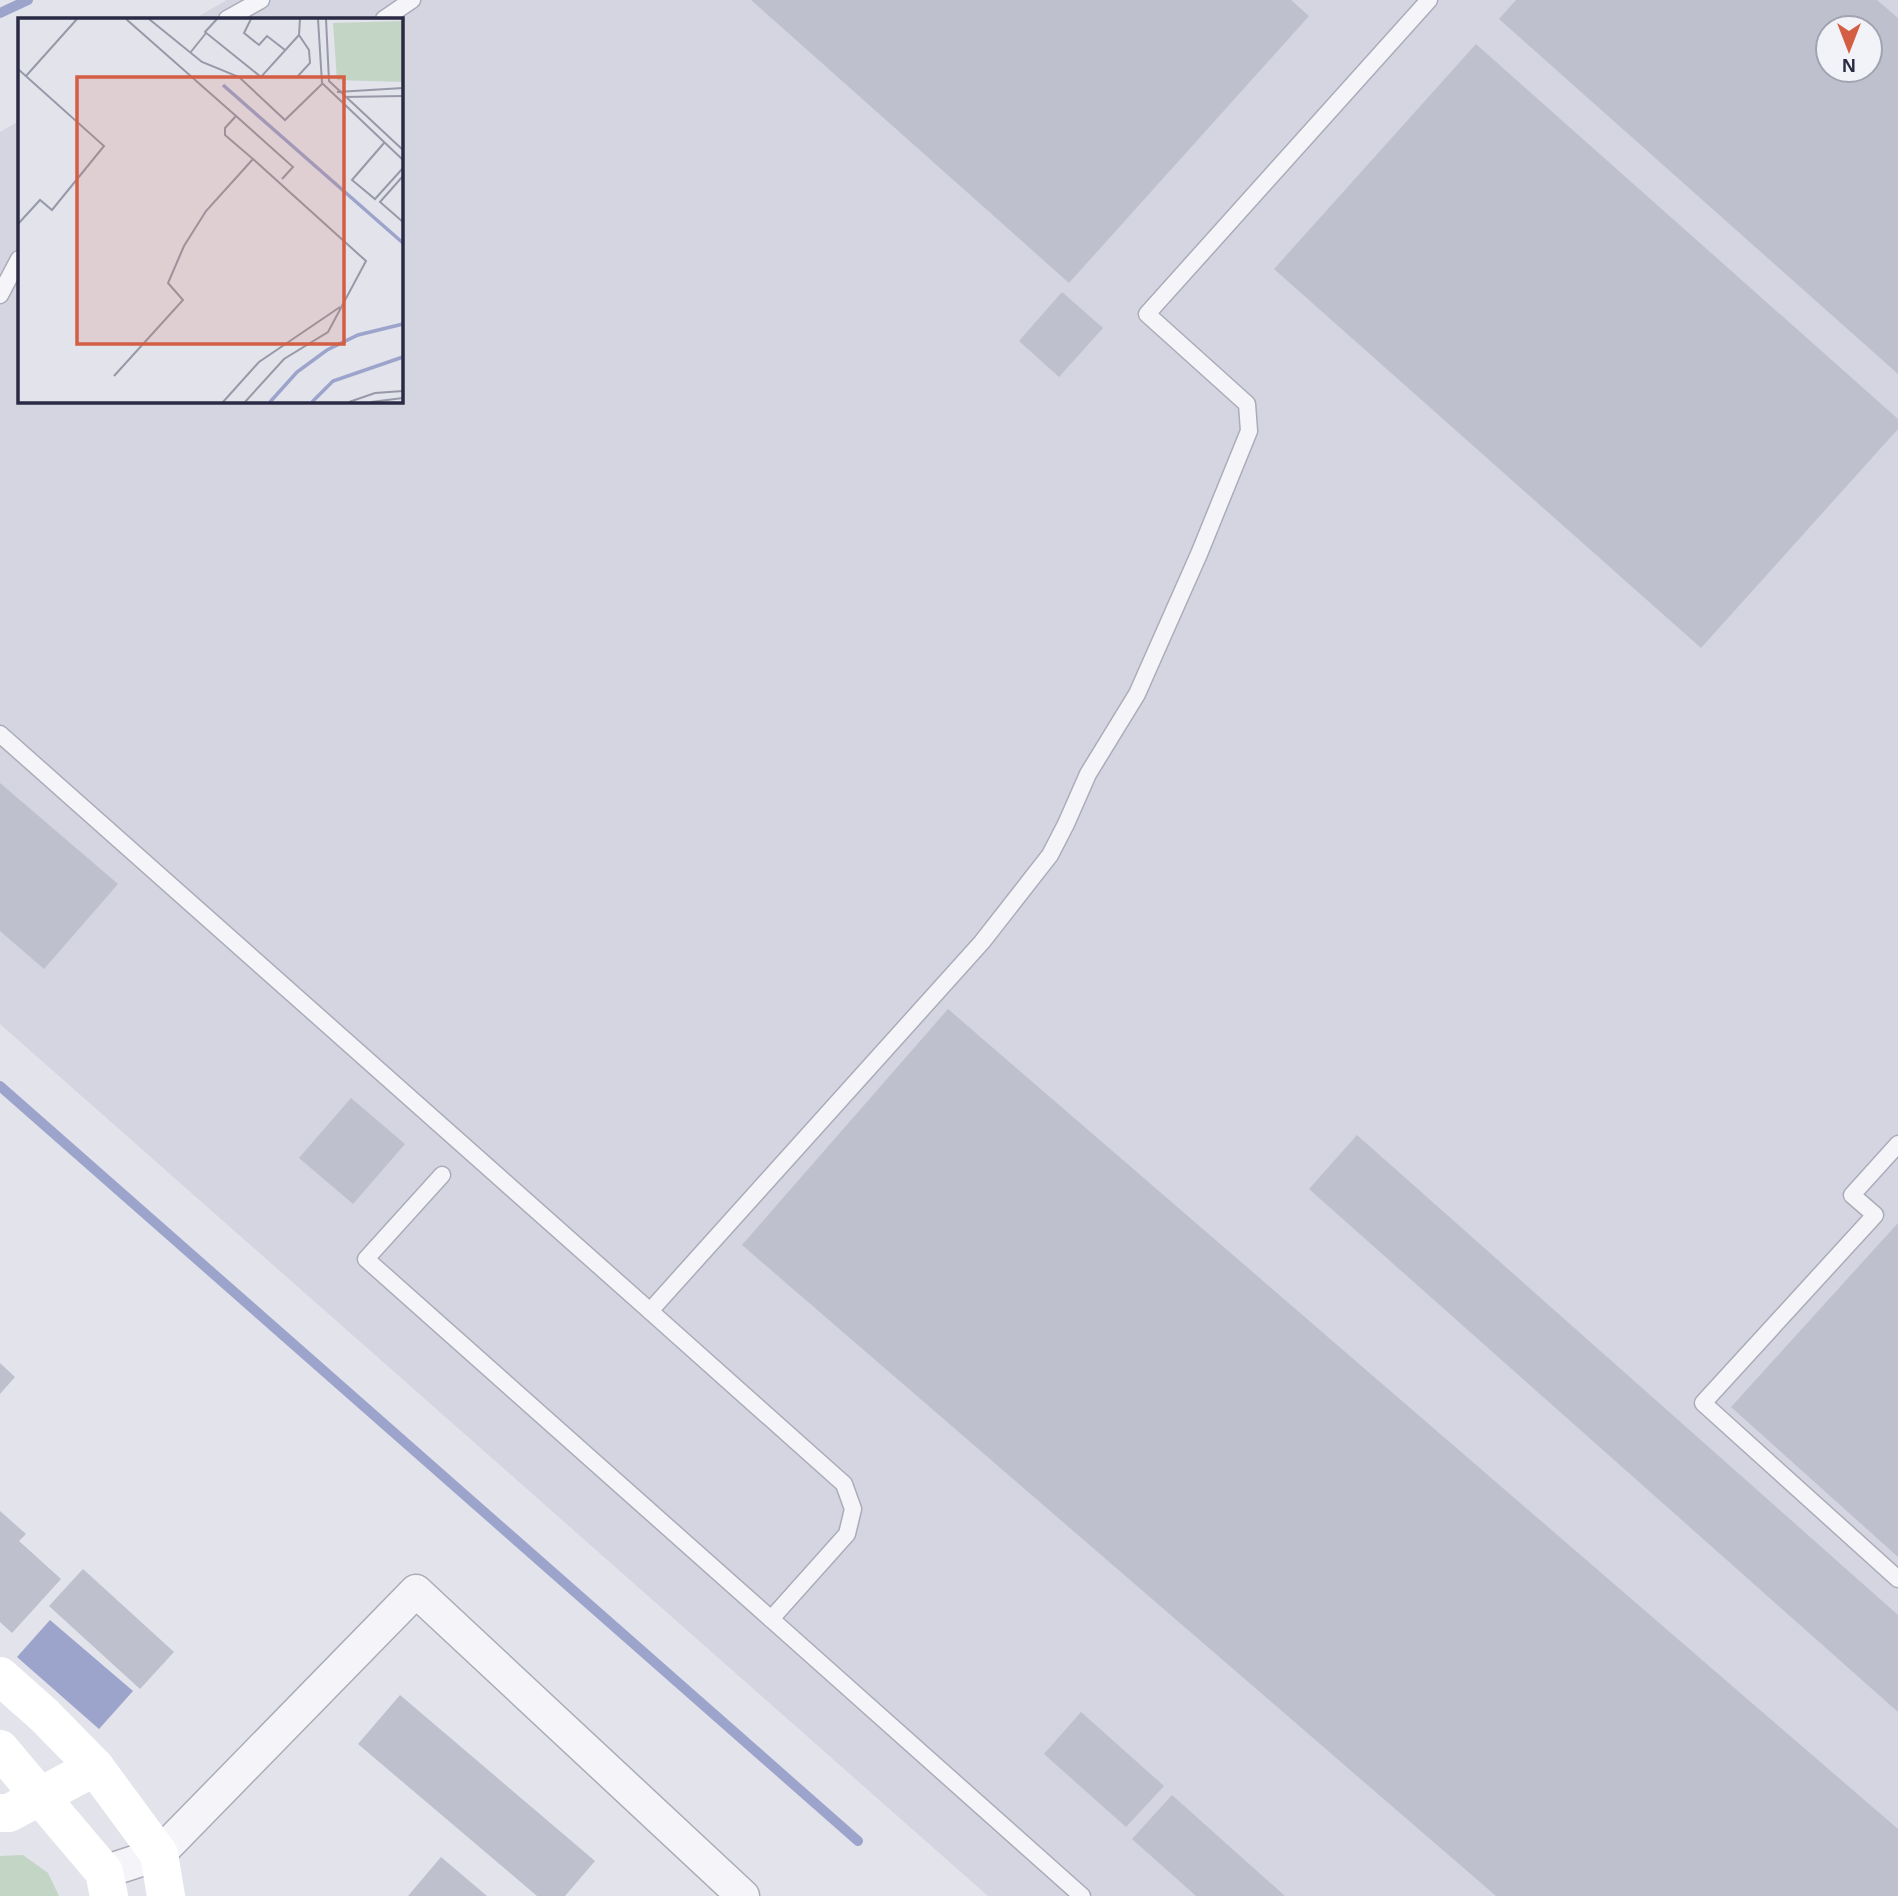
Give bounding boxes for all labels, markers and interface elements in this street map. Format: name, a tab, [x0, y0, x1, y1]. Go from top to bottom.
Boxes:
north arrow	[1814, 14, 1884, 84]
inset map	[18, 18, 402, 402]
text: N	[1842, 55, 1856, 76]

